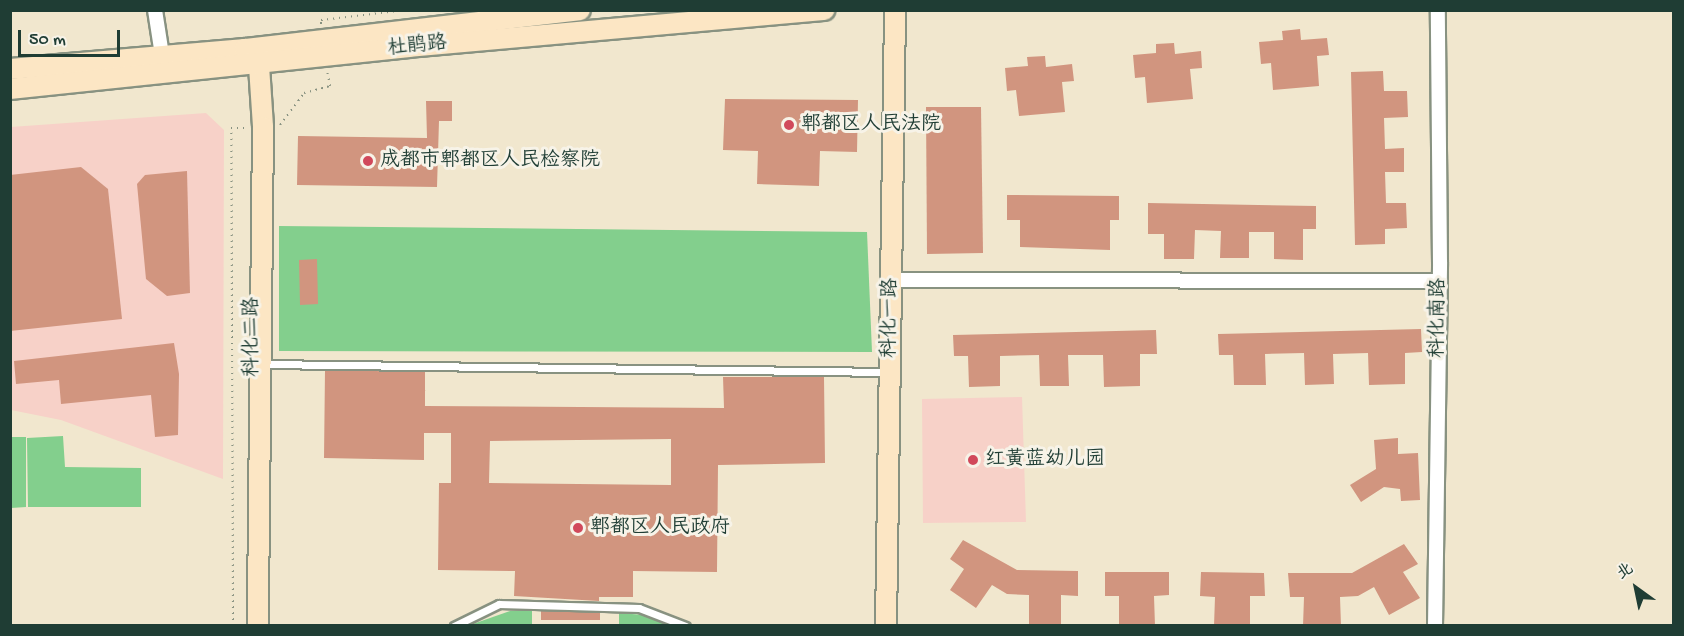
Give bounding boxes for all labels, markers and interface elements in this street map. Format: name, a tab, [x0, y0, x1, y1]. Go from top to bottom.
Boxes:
scale bar	[21, 18, 123, 56]
text: 50 m	[29, 30, 66, 51]
street label: 杜鹃路	[386, 32, 448, 62]
place label: 郫都区人民法院	[801, 113, 941, 137]
marker: 郫都区人民法院	[782, 118, 796, 132]
place label: 成都市郫都区人民检察院	[380, 149, 600, 173]
marker: 成都市郫都区人民检察院	[361, 154, 375, 168]
street label: 科化一路	[878, 278, 904, 358]
street label: 科化南路	[1426, 278, 1452, 358]
street label: 科化二路	[241, 297, 265, 377]
place label: 红黄蓝幼儿园	[985, 448, 1105, 472]
marker: 红黄蓝幼儿园	[966, 453, 980, 467]
place label: 郫都区人民政府	[590, 516, 730, 540]
marker: 郫都区人民政府	[571, 521, 585, 535]
north arrow	[1606, 558, 1666, 618]
text: 北	[1614, 560, 1638, 585]

